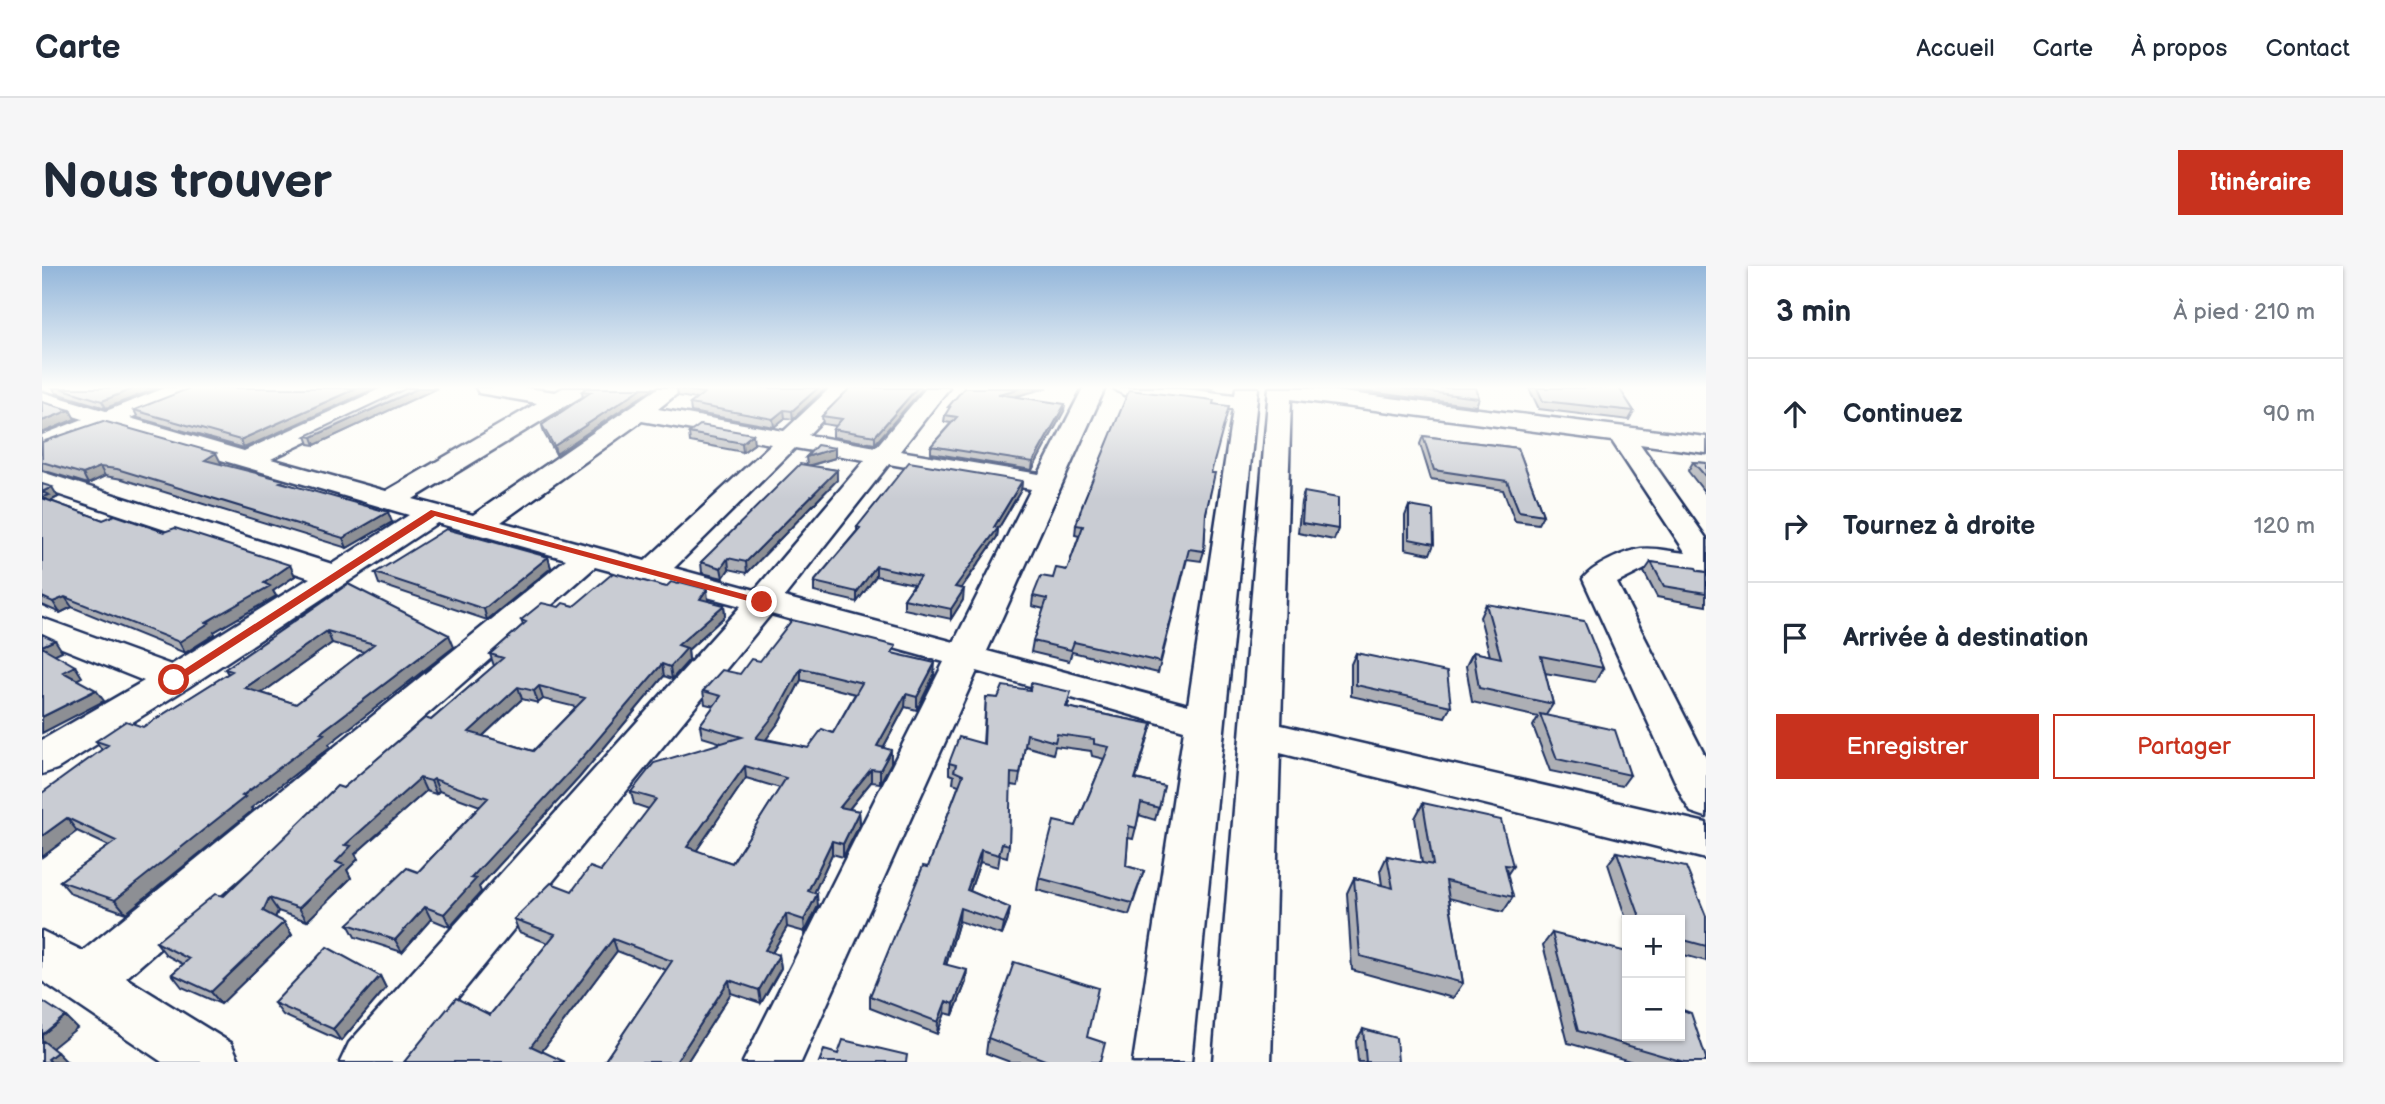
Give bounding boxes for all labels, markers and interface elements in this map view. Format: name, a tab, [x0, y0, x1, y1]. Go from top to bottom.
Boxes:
text: Carte	[35, 28, 121, 68]
text: Accueil	[1916, 34, 1995, 63]
text: Carte	[2033, 34, 2093, 63]
text: À propos	[2131, 34, 2227, 63]
text: Contact	[2265, 34, 2350, 63]
button: Itinéraire	[2178, 150, 2343, 215]
text: Nous trouver	[42, 153, 332, 212]
text: 3 min	[1776, 294, 1851, 330]
text: À pied · 210 m	[2173, 298, 2315, 326]
icon: ahead	[1776, 395, 1814, 433]
text: Continuez	[1843, 399, 1963, 430]
text: 90 m	[2263, 400, 2315, 428]
icon: right	[1776, 507, 1814, 545]
text: Tournez à droite	[1843, 511, 2035, 542]
text: 120 m	[2254, 512, 2315, 540]
route end	[746, 586, 777, 617]
icon: arrive	[1776, 619, 1814, 657]
text: Arrivée à destination	[1843, 623, 2089, 654]
route start	[158, 664, 189, 695]
button: Enregistrer	[1776, 714, 2039, 779]
button: Partager	[2053, 714, 2315, 779]
map controls	[1622, 915, 1685, 1041]
button: +	[1622, 915, 1685, 978]
button: −	[1622, 978, 1685, 1041]

